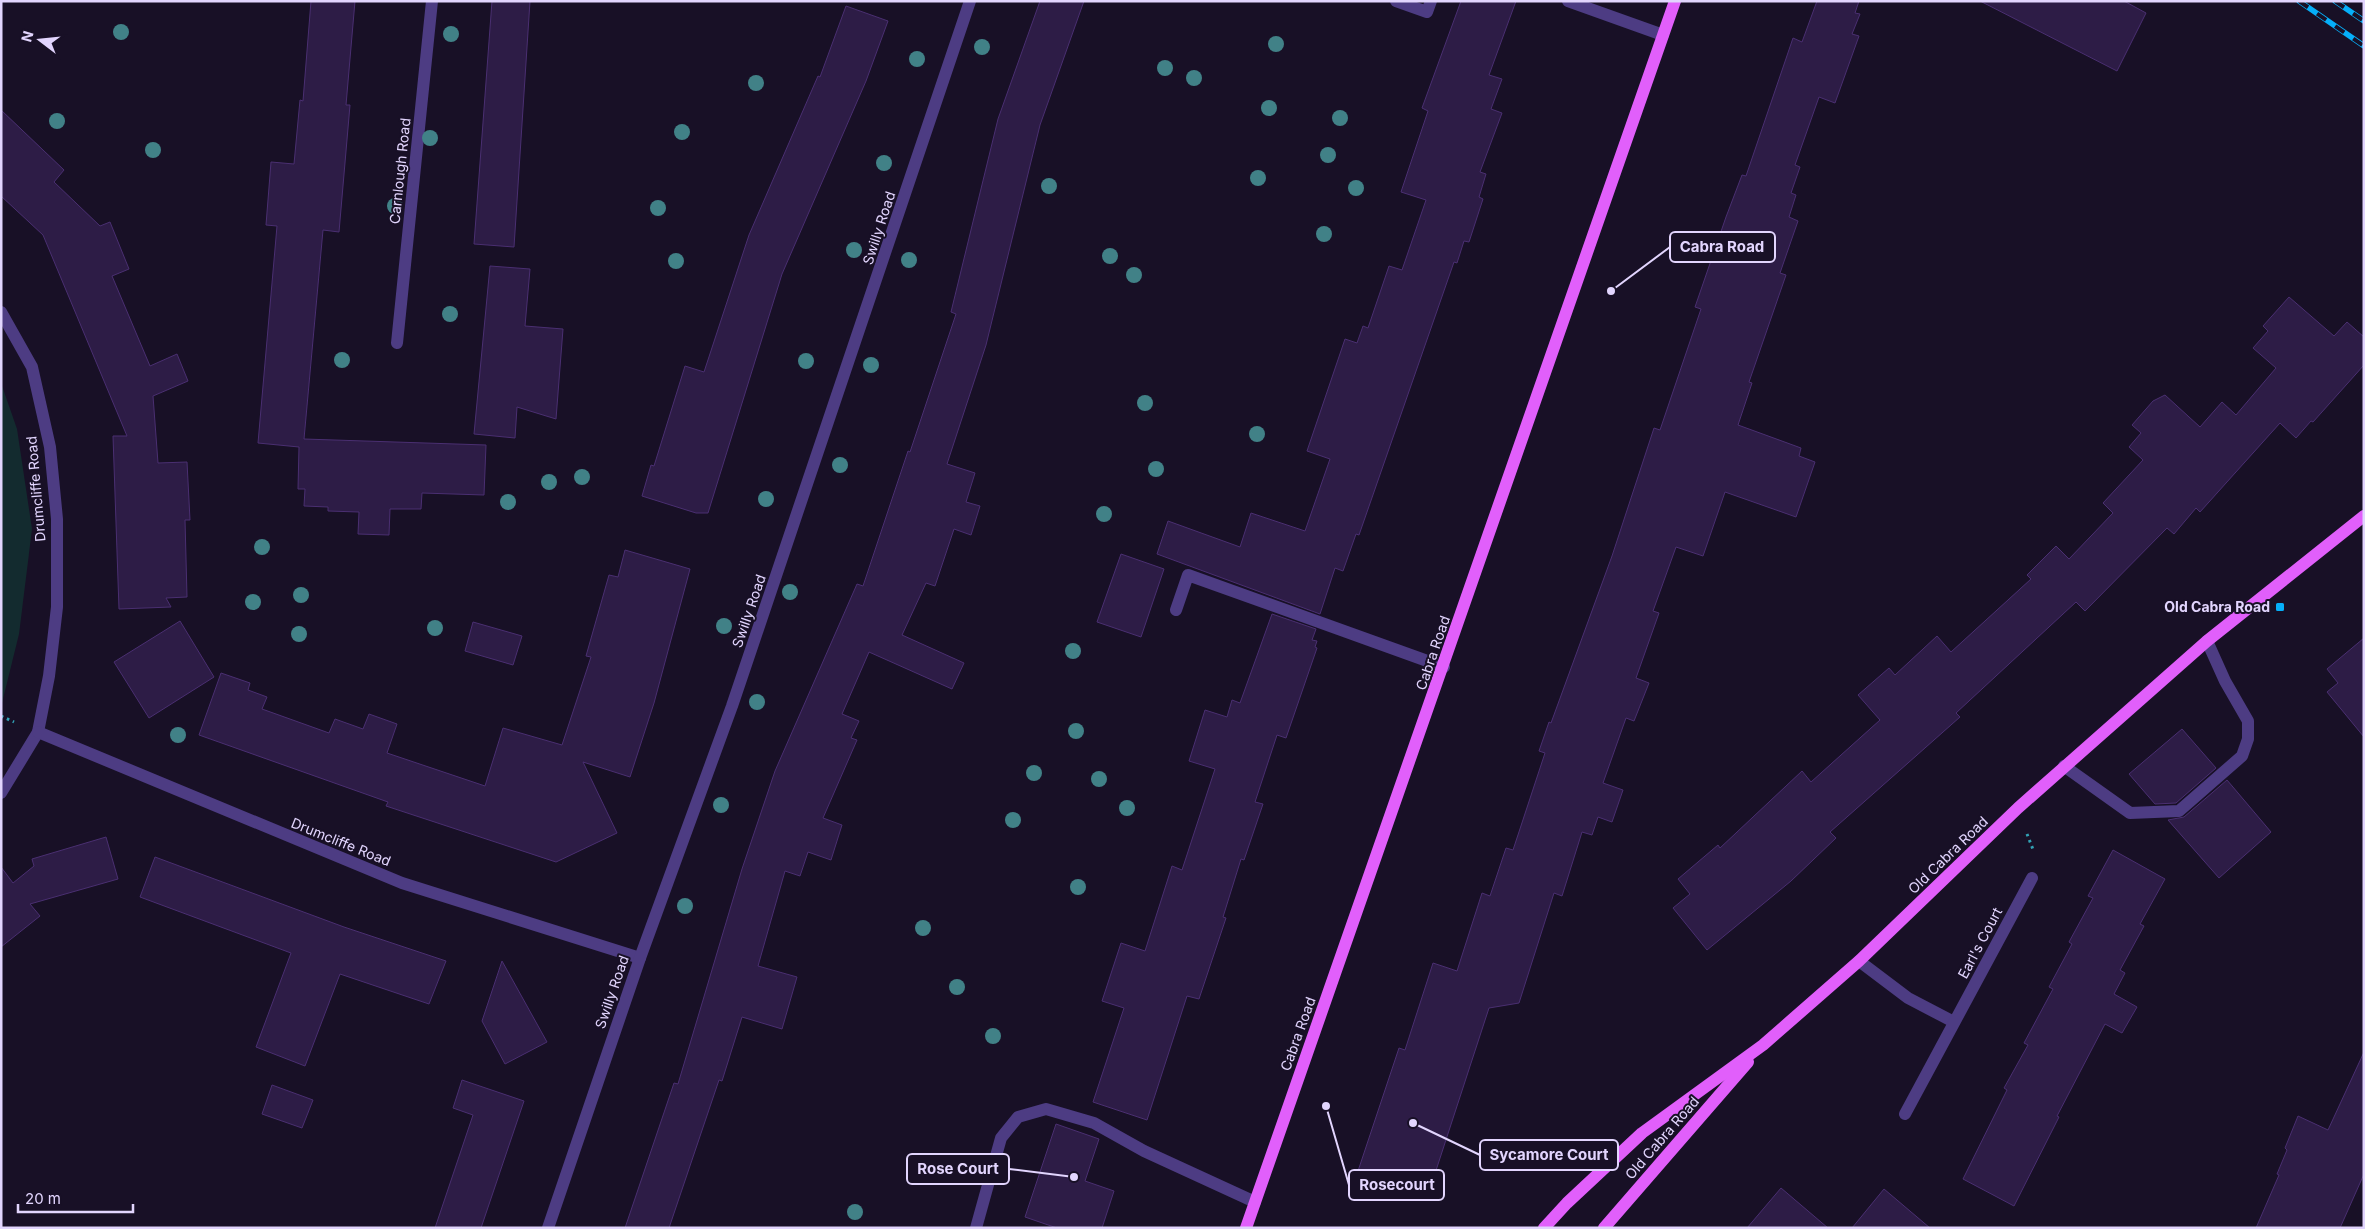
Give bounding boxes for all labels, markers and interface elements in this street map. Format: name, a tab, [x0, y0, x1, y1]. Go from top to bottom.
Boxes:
north arrow	[15, 15, 65, 65]
text: N	[17, 29, 37, 44]
street label: Carnlough Road	[385, 117, 414, 225]
street label: Swilly Road	[859, 189, 898, 267]
callout: Cabra Road	[1670, 232, 1775, 262]
text: Cabra Road	[1680, 237, 1764, 256]
street label: Drumcliffe Road	[22, 436, 49, 543]
street label: Swilly Road	[728, 572, 769, 650]
place label: Old Cabra Road	[2164, 598, 2270, 615]
marker: Old Cabra Road	[2274, 601, 2286, 613]
street label: Cabra Road	[1412, 613, 1453, 692]
street label: Old Cabra Road	[1904, 812, 1991, 897]
street label: Drumcliffe Road	[289, 814, 394, 869]
street label: Earl's Court	[1954, 904, 2005, 981]
street label: Swilly Road	[591, 953, 632, 1031]
street label: Cabra Road	[1276, 995, 1319, 1073]
street label: Old Cabra Road	[1621, 1093, 1702, 1183]
callout: Sycamore Court	[1480, 1140, 1618, 1170]
text: Sycamore Court	[1490, 1145, 1609, 1164]
callout: Rose Court	[907, 1154, 1009, 1184]
text: Rose Court	[917, 1159, 999, 1178]
callout: Rosecourt	[1349, 1170, 1444, 1200]
text: Rosecourt	[1359, 1175, 1435, 1194]
scale bar	[18, 1182, 132, 1214]
text: 20 m	[25, 1189, 61, 1208]

